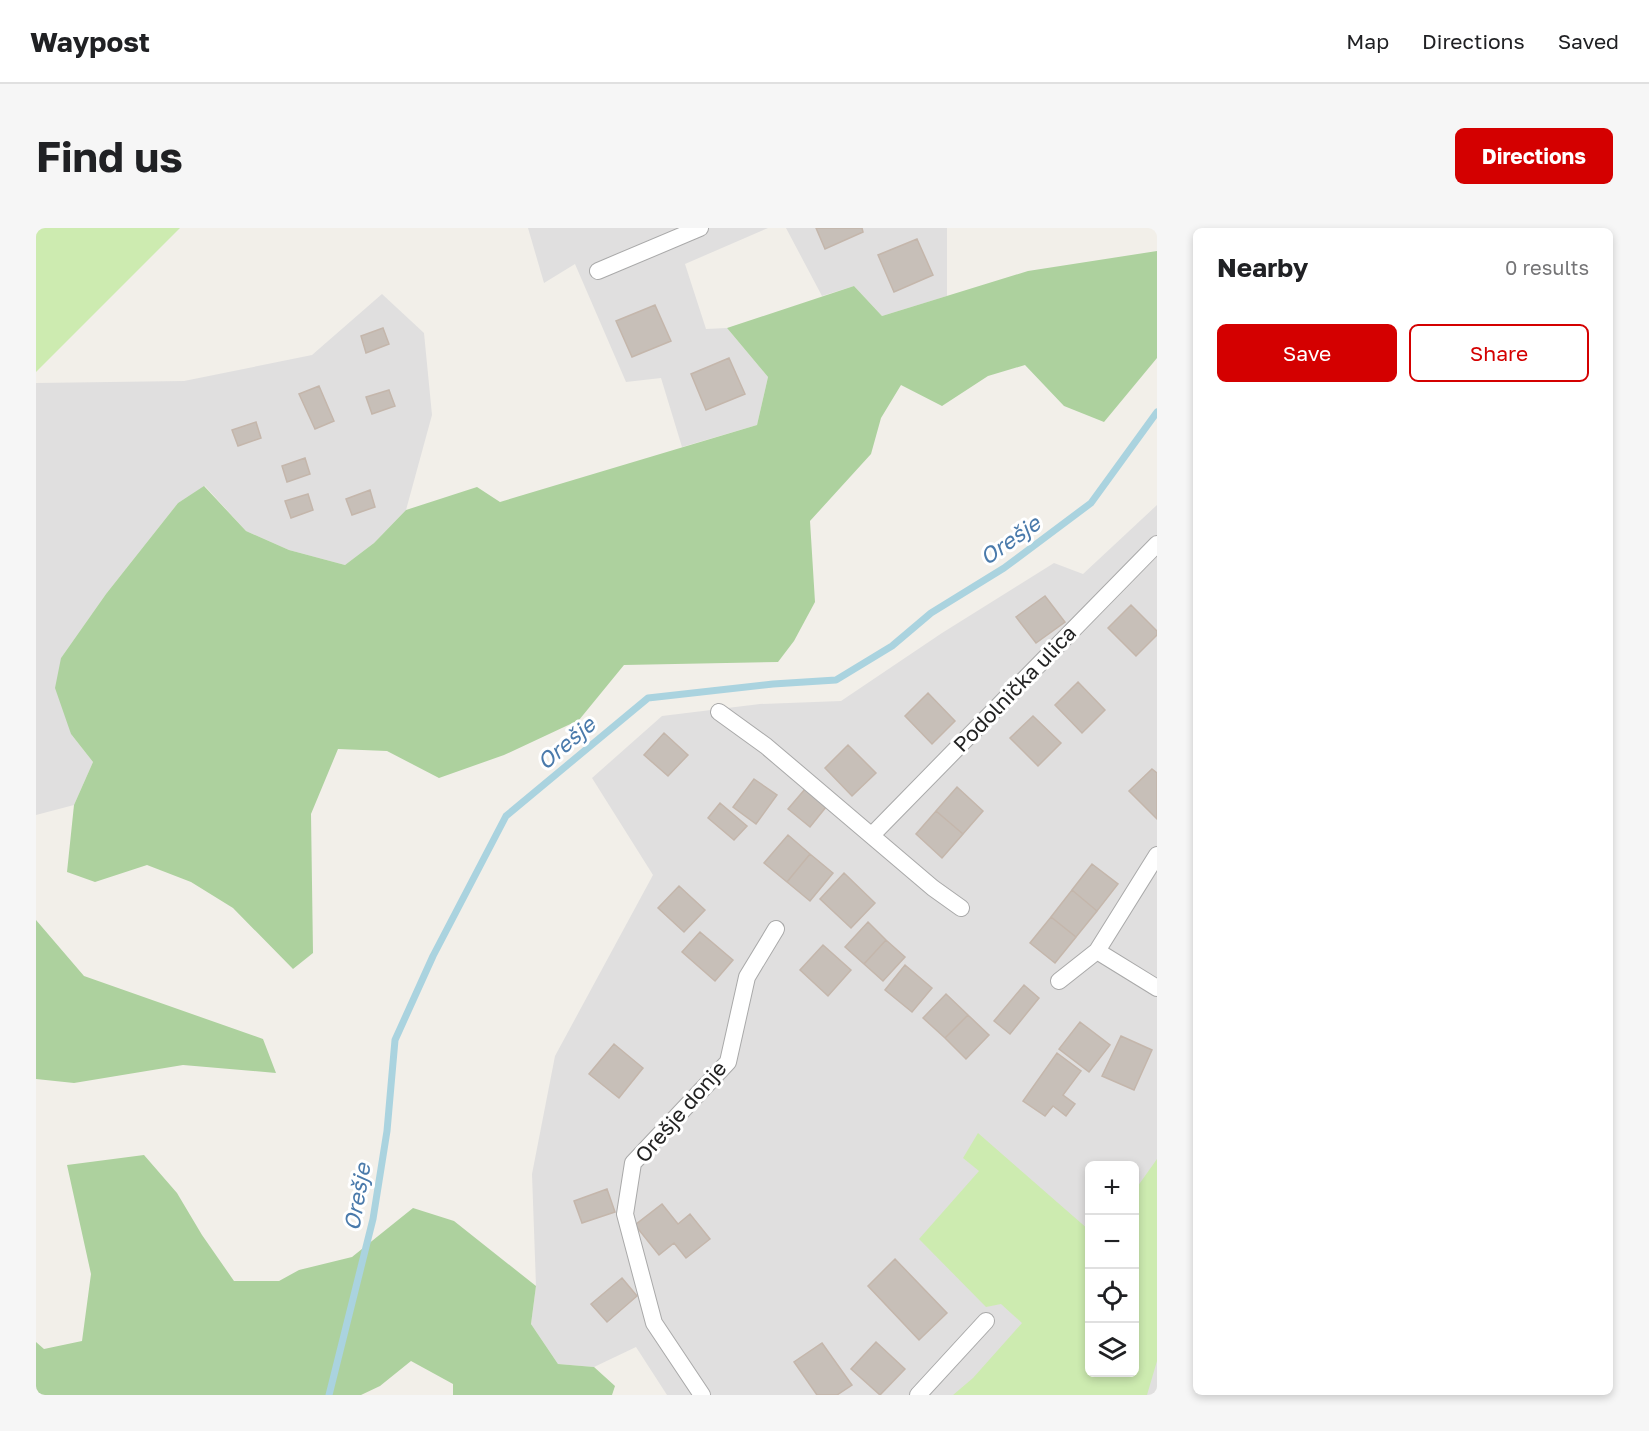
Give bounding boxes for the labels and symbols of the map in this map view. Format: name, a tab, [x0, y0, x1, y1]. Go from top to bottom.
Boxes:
water label: Orešje	[974, 508, 1047, 570]
street label: Podolnička ulica	[947, 620, 1081, 757]
water label: Orešje	[531, 709, 602, 775]
street label: Orešje donje	[629, 1055, 731, 1167]
water label: Orešje	[337, 1159, 376, 1233]

